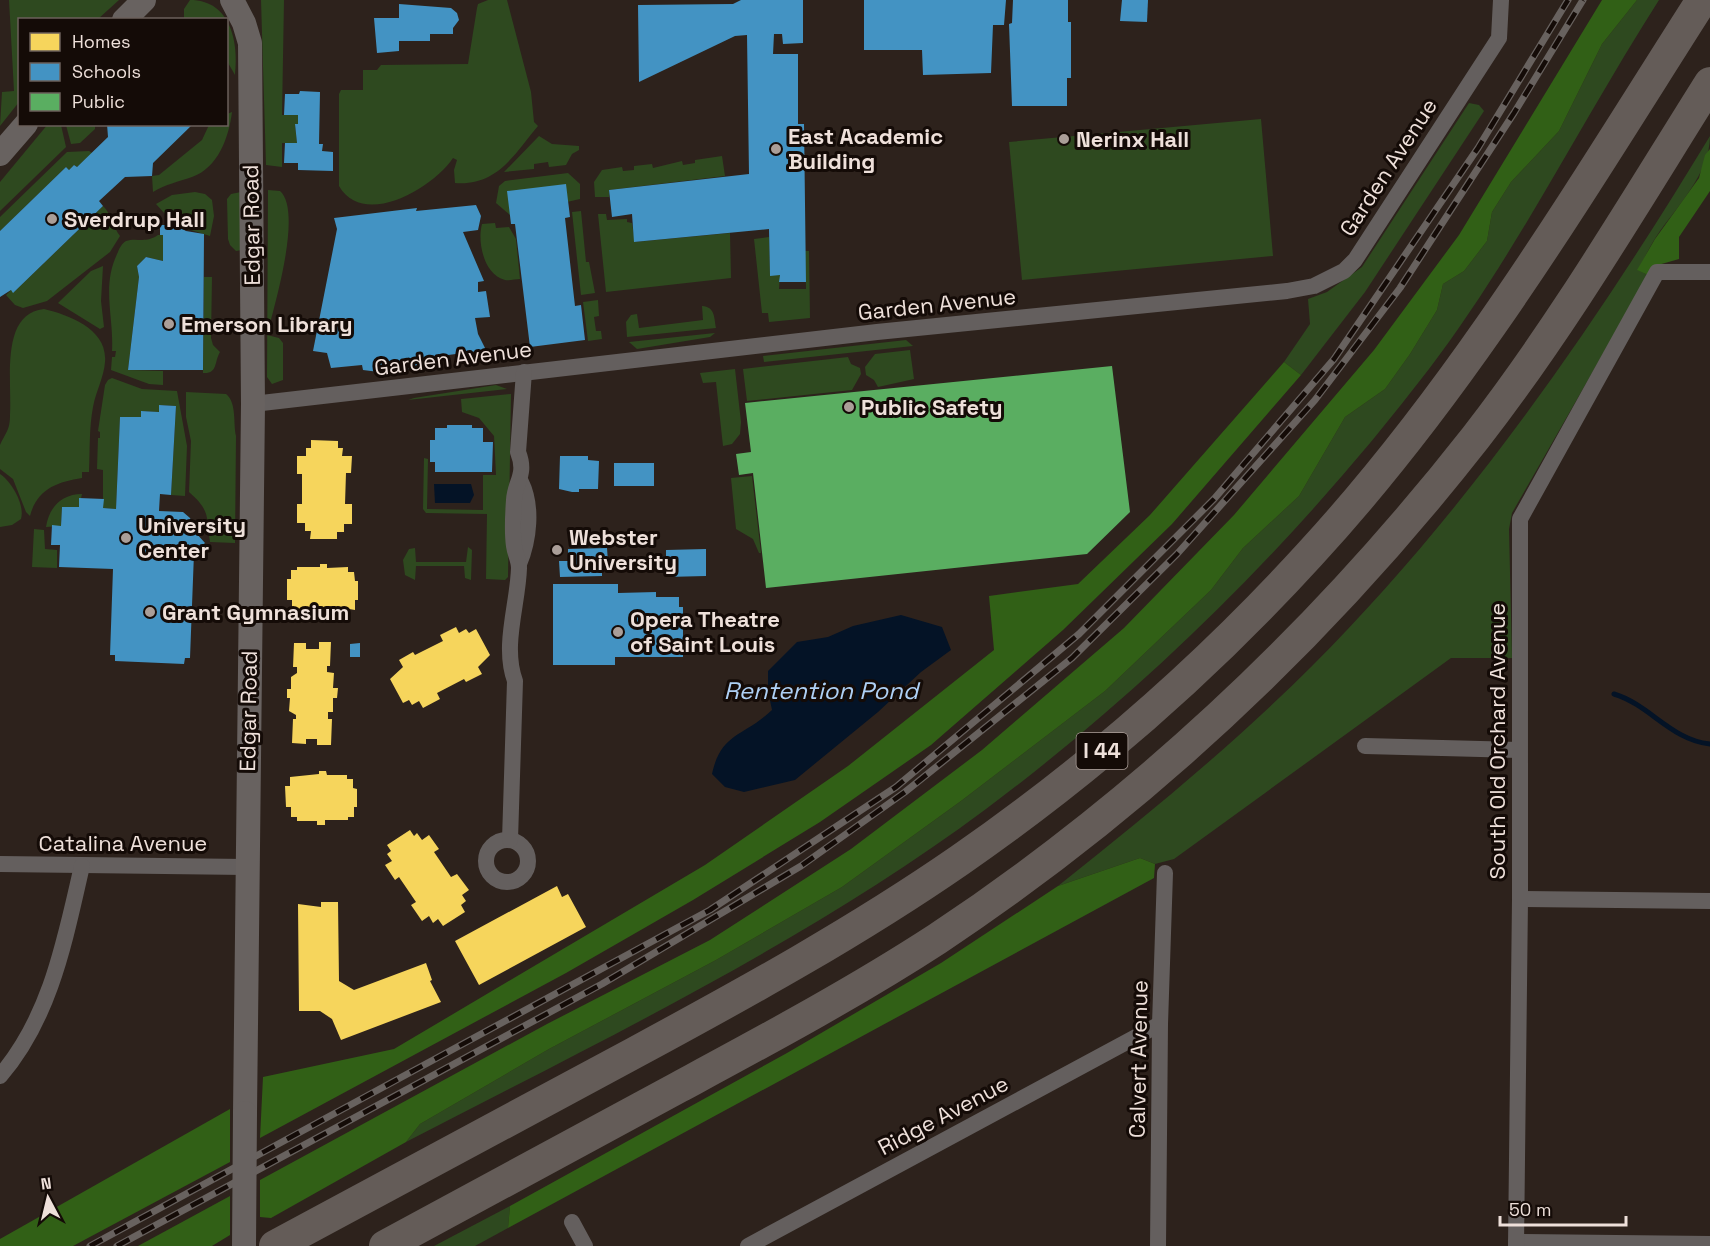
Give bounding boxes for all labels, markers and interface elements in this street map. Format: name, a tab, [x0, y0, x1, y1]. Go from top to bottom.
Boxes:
legend	[18, 18, 228, 126]
text: Homes	[72, 30, 131, 53]
text: Schools	[72, 60, 141, 83]
text: Public	[72, 90, 125, 113]
street label: Garden Avenue	[1333, 93, 1443, 241]
place label: East Academic Building	[788, 122, 943, 175]
place label: Nerinx Hall	[1076, 125, 1189, 153]
marker: Nerinx Hall	[1057, 132, 1071, 146]
marker: East Academic Building	[769, 142, 783, 156]
street label: Edgar Road	[236, 164, 266, 286]
place label: Sverdrup Hall	[64, 205, 205, 233]
marker: Sverdrup Hall	[45, 212, 59, 226]
street label: Garden Avenue	[857, 282, 1017, 326]
place label: Emerson Library	[181, 310, 353, 338]
marker: Emerson Library	[162, 317, 176, 331]
street label: Garden Avenue	[372, 334, 534, 382]
place label: Public Safety	[861, 393, 1002, 421]
marker: Public Safety	[842, 400, 856, 414]
place label: University Center	[138, 511, 246, 564]
place label: Webster University	[569, 523, 677, 576]
marker: University Center	[119, 531, 133, 545]
marker: Webster University	[550, 543, 564, 557]
place label: Grant Gymnasium	[162, 598, 349, 626]
street label: South Old Orchard Avenue	[1483, 603, 1511, 879]
marker: Grant Gymnasium	[143, 605, 157, 619]
place label: Opera Theatre of Saint Louis	[630, 605, 780, 658]
marker: Opera Theatre of Saint Louis	[611, 625, 625, 639]
street label: Edgar Road	[233, 650, 263, 772]
water label: Rentention Pond	[724, 675, 921, 706]
road number: I 44	[1076, 733, 1128, 769]
street label: Catalina Avenue	[39, 829, 207, 857]
street label: Calvert Avenue	[1123, 980, 1153, 1138]
street label: Ridge Avenue	[873, 1069, 1013, 1161]
north arrow	[18, 1168, 78, 1228]
text: N	[40, 1173, 53, 1195]
scale bar	[1500, 1189, 1626, 1227]
text: 50 m	[1509, 1198, 1551, 1221]

